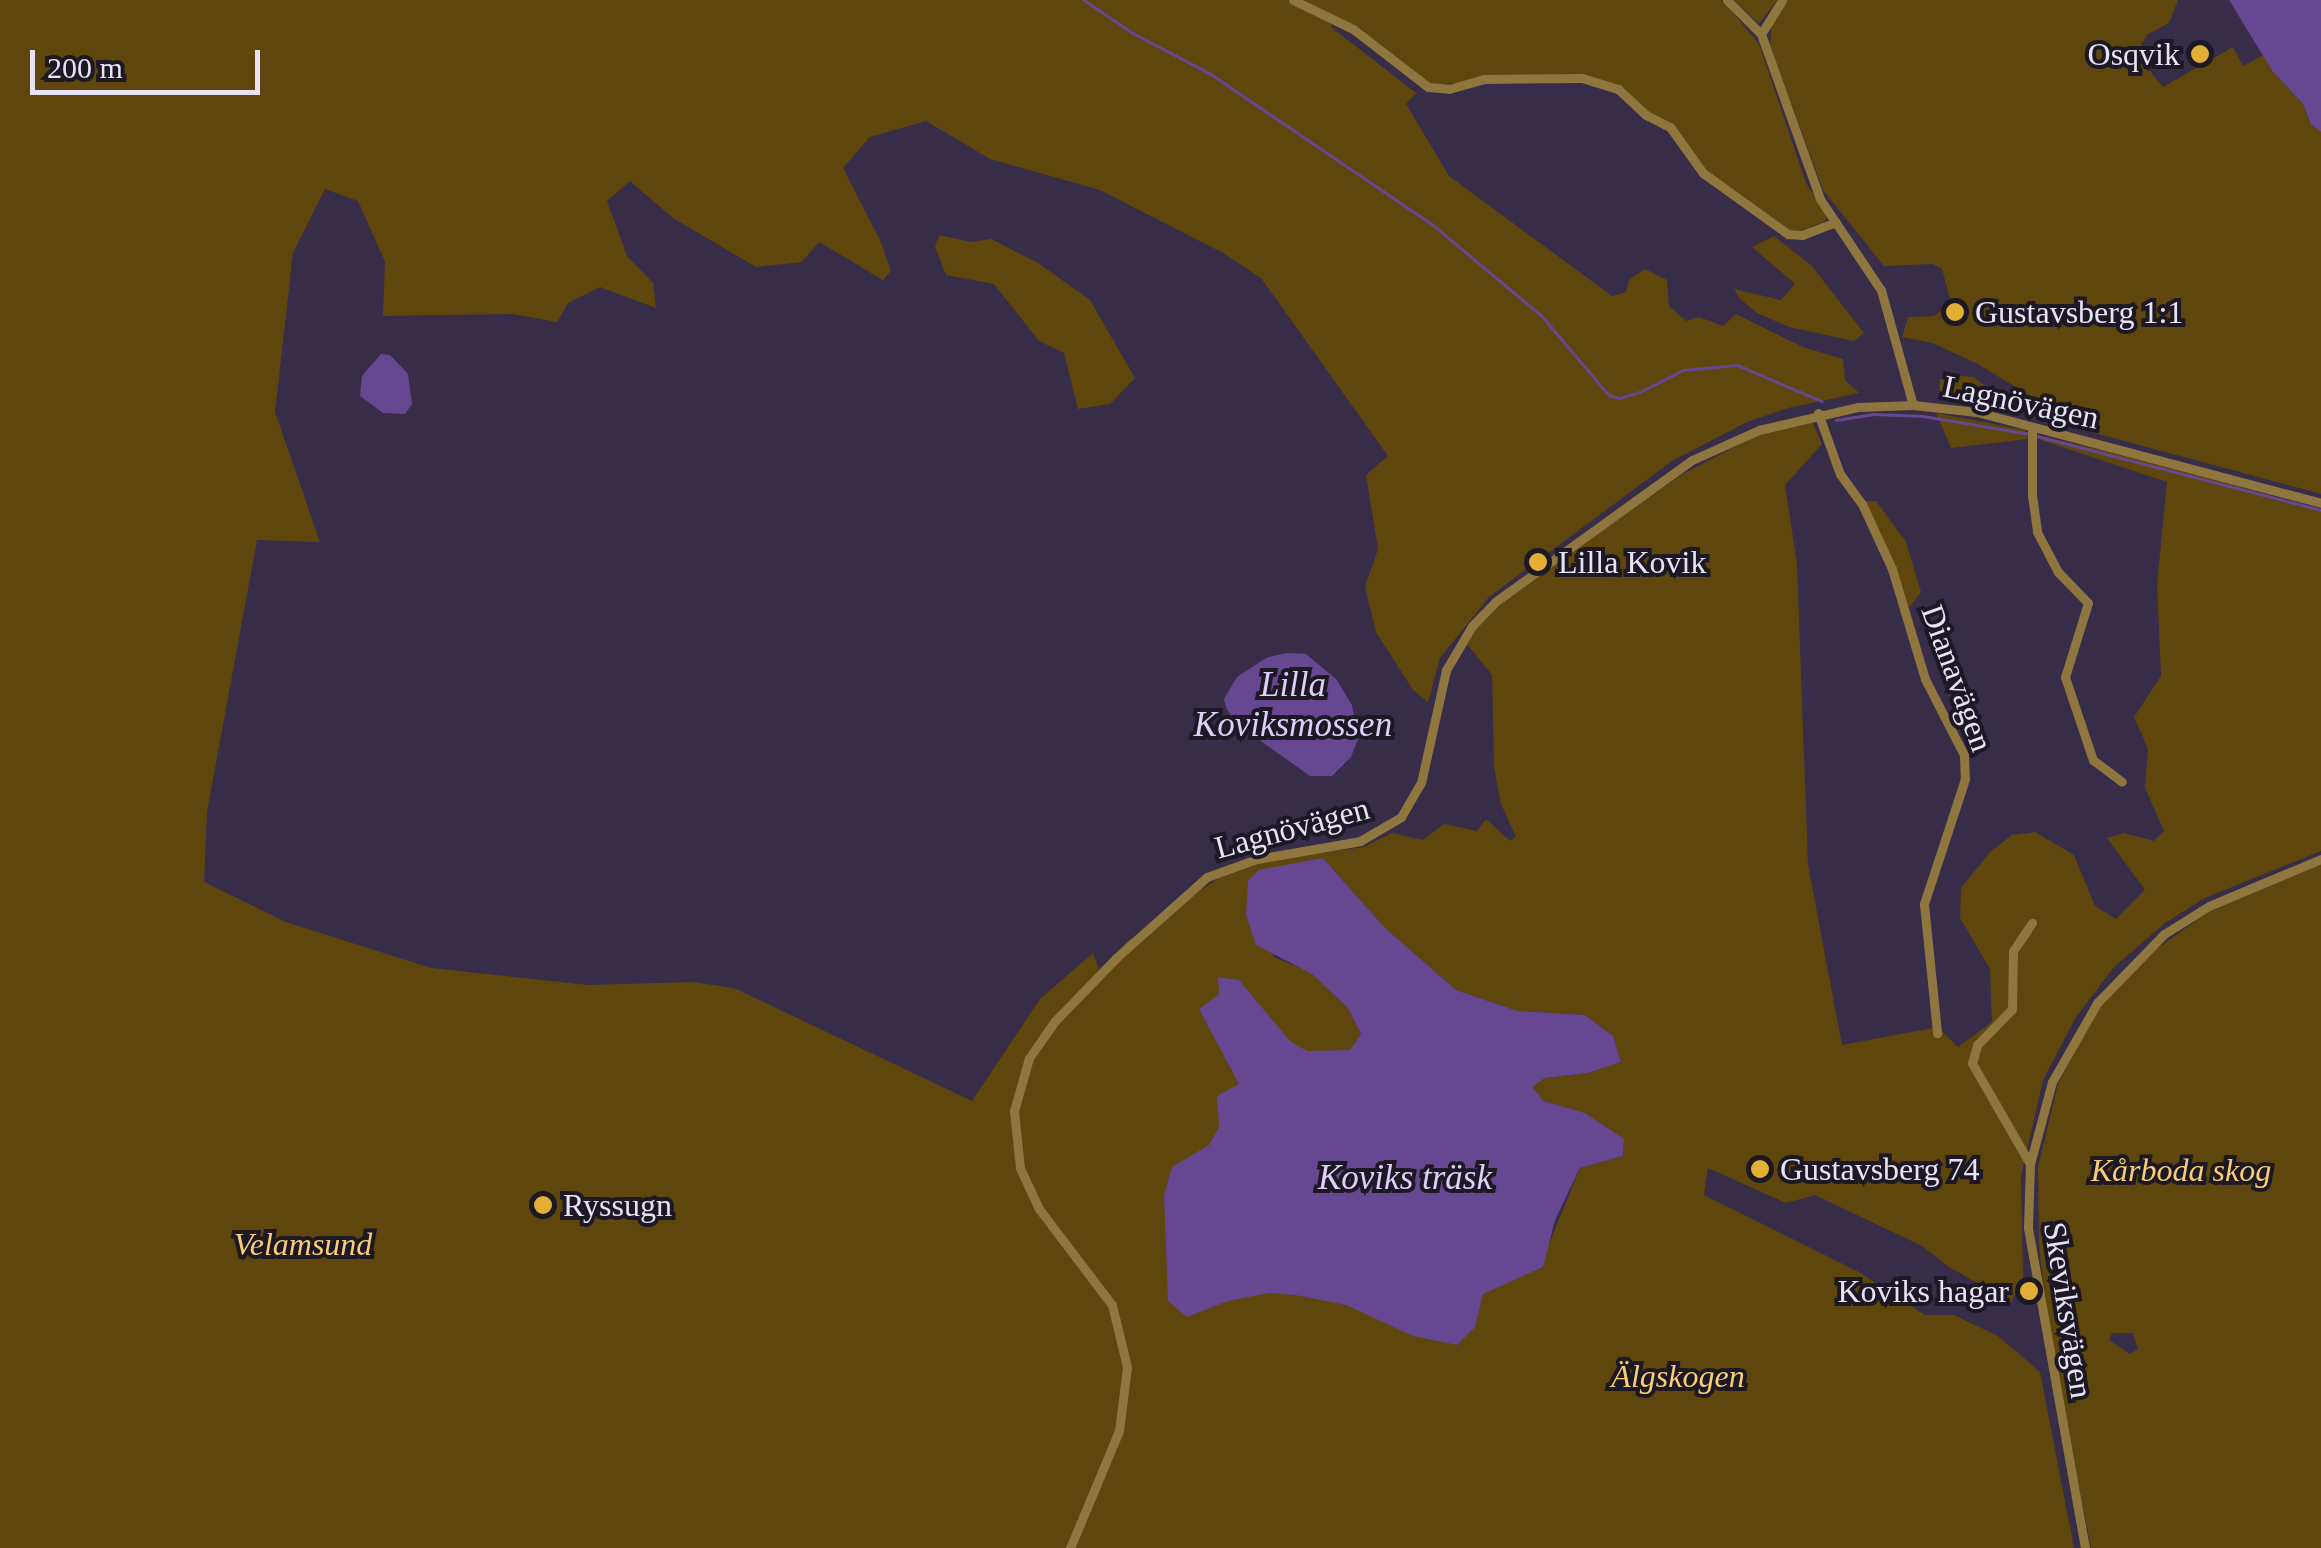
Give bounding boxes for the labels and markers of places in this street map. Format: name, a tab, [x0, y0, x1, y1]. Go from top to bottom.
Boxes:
place label: Osqvik	[2088, 35, 2180, 73]
marker: Osqvik	[2189, 43, 2211, 65]
place label: Gustavsberg 1:1	[1975, 293, 2183, 331]
marker: Gustavsberg 1:1	[1944, 301, 1966, 323]
place label: Lilla Kovik	[1558, 543, 1706, 581]
marker: Lilla Kovik	[1527, 551, 1549, 573]
place label: Gustavsberg 74	[1780, 1150, 1979, 1188]
marker: Gustavsberg 74	[1749, 1158, 1771, 1180]
place label: Ryssugn	[563, 1186, 672, 1224]
marker: Ryssugn	[532, 1194, 554, 1216]
place label: Koviks hagar	[1837, 1272, 2009, 1310]
marker: Koviks hagar	[2018, 1280, 2040, 1302]

